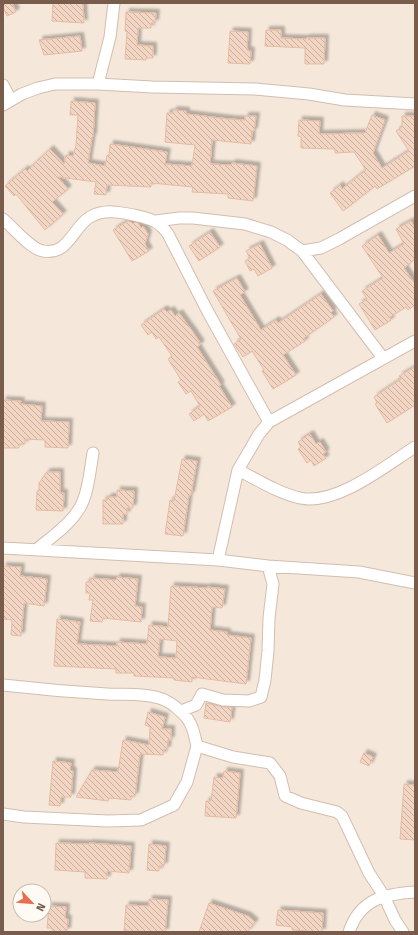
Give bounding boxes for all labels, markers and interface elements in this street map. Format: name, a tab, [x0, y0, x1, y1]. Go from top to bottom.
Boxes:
north arrow	[12, 883, 52, 923]
text: N	[33, 901, 48, 913]

